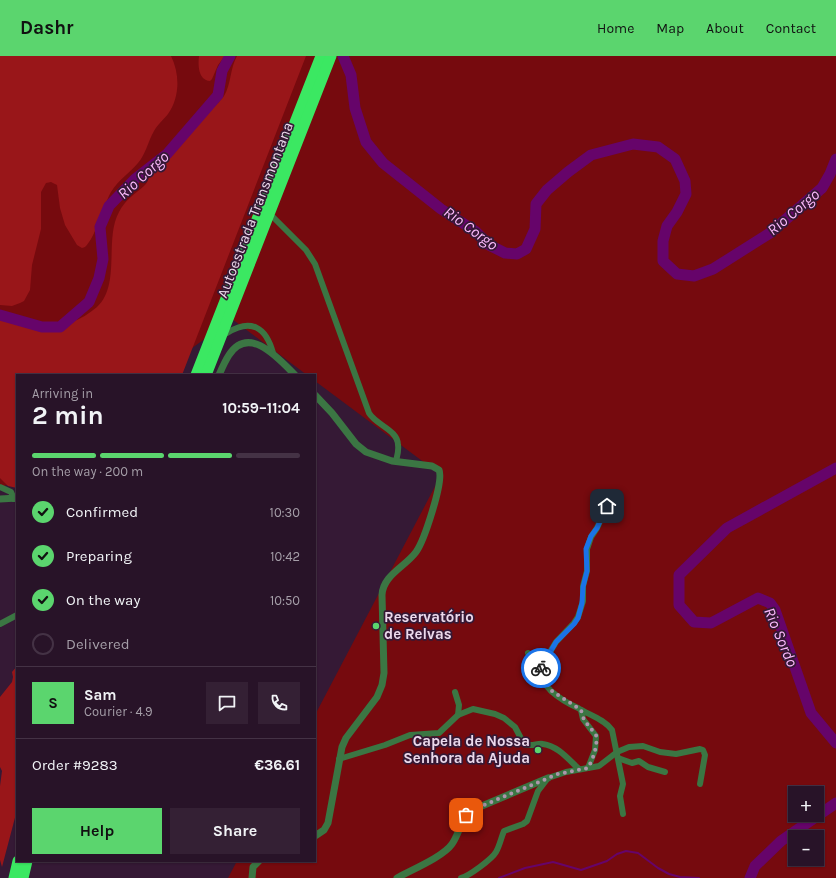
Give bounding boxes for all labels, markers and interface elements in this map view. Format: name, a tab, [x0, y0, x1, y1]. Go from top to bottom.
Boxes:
text: Dashr	[20, 17, 73, 39]
text: Home	[597, 20, 634, 37]
text: Map	[656, 20, 684, 37]
text: About	[706, 20, 744, 37]
text: Contact	[766, 20, 816, 37]
street label: Autoestrada Transmontana	[213, 120, 297, 300]
water label: Rio Corgo	[113, 147, 173, 203]
water label: Rio Corgo	[763, 185, 823, 239]
water label: Rio Corgo	[440, 202, 502, 254]
text: Arriving in	[32, 386, 93, 401]
text: 10:59–11:04	[222, 399, 300, 417]
text: 2 min	[32, 400, 104, 431]
text: On the way · 200 m	[32, 464, 143, 479]
pin	[590, 489, 624, 523]
icon: home	[596, 495, 618, 517]
icon: check	[32, 501, 54, 523]
text: Confirmed	[66, 503, 138, 521]
text: 10:30	[270, 505, 300, 520]
icon: check	[32, 545, 54, 567]
text: Preparing	[66, 547, 132, 565]
text: 10:42	[270, 549, 300, 564]
icon: check	[32, 589, 54, 611]
text: On the way	[66, 591, 140, 609]
text: 10:50	[270, 593, 300, 608]
water label: Rio Sordo	[760, 604, 802, 670]
place label: Reservatório de Relvas	[384, 608, 474, 643]
marker: Reservatório de Relvas	[371, 621, 381, 631]
text: Delivered	[66, 635, 130, 653]
courier	[521, 648, 561, 688]
icon: bike	[530, 657, 552, 679]
button: chat	[206, 682, 248, 724]
button: phone	[258, 682, 300, 724]
text: Sam	[84, 686, 117, 704]
text: S	[48, 694, 58, 712]
text: Courier · 4.9	[84, 704, 153, 719]
place label: Capela de Nossa Senhora da Ajuda	[403, 732, 530, 767]
marker: Capela de Nossa Senhora da Ajuda	[533, 745, 543, 755]
text: Order #9283	[32, 756, 118, 774]
text: €36.61	[254, 756, 300, 774]
map controls	[788, 786, 824, 866]
button: +	[788, 786, 824, 822]
pin	[449, 798, 483, 832]
icon: bag	[455, 804, 477, 826]
button: Help	[32, 808, 162, 854]
button: Share	[170, 808, 300, 854]
button: −	[788, 830, 824, 866]

